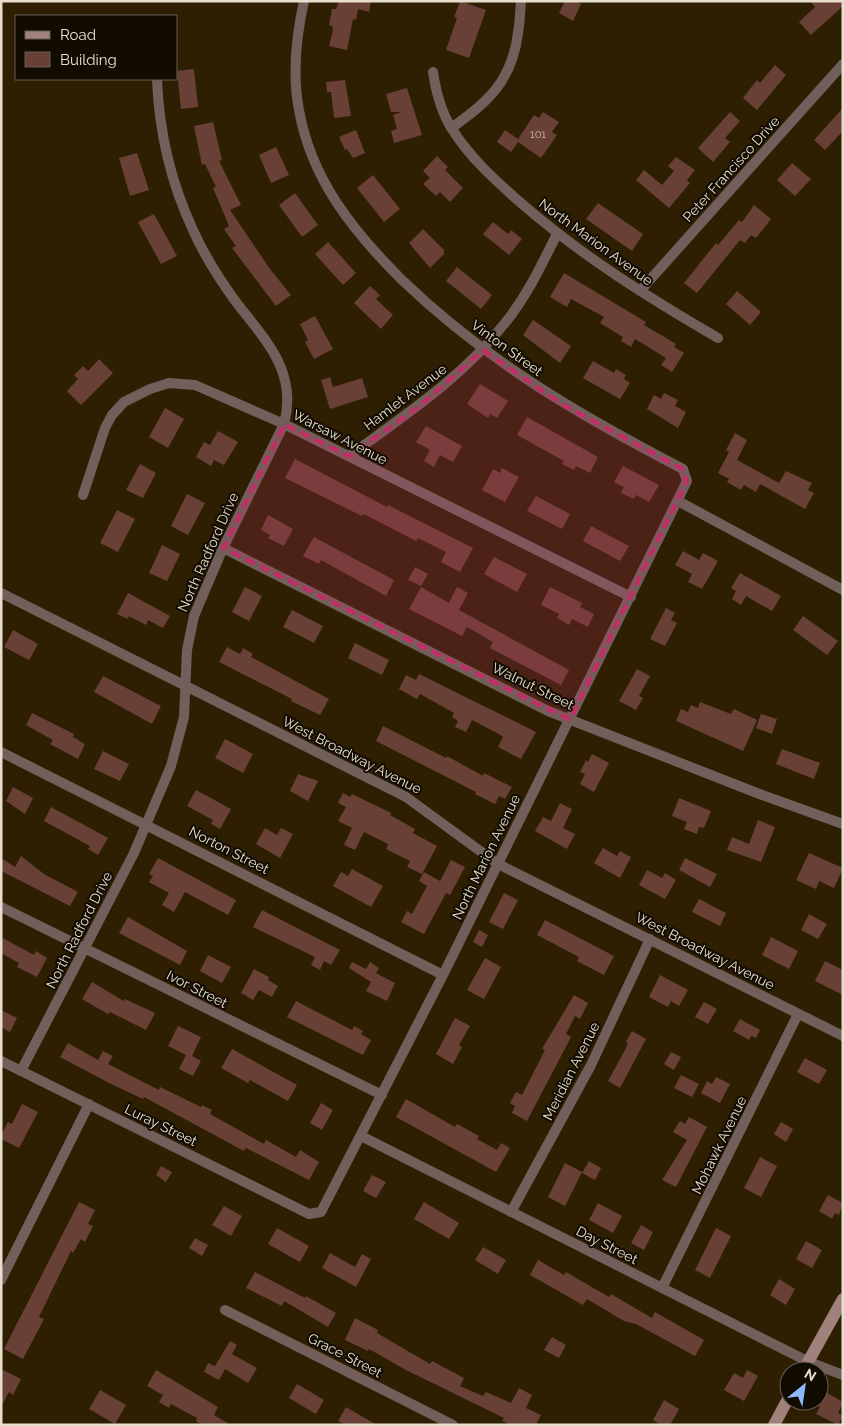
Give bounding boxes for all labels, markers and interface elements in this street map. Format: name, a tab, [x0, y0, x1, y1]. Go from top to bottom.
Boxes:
legend	[15, 15, 178, 80]
text: Road	[60, 26, 96, 44]
text: Building	[60, 51, 117, 69]
street label: Peter Francisco Drive	[679, 113, 783, 225]
house number: 101	[530, 128, 546, 141]
street label: North Marion Avenue	[536, 195, 656, 289]
street label: Vinton Street	[468, 317, 546, 379]
street label: Hamlet Avenue	[360, 361, 450, 433]
street label: Warsaw Avenue	[290, 406, 390, 468]
street label: North Radford Drive	[174, 490, 242, 614]
street label: Walnut Street	[490, 659, 577, 713]
street label: West Broadway Avenue	[280, 713, 424, 797]
street label: North Marion Avenue	[449, 792, 523, 922]
street label: Norton Street	[186, 823, 272, 877]
street label: North Radford Drive	[43, 869, 115, 991]
street label: West Broadway Avenue	[633, 909, 777, 993]
street label: Ivor Street	[164, 967, 230, 1011]
street label: Meridian Avenue	[539, 1019, 603, 1123]
street label: Mohawk Avenue	[688, 1093, 750, 1197]
street label: Luray Street	[122, 1101, 200, 1149]
street label: Day Street	[574, 1223, 641, 1267]
street label: Grace Street	[305, 1330, 385, 1381]
north arrow	[779, 1361, 829, 1411]
text: N	[802, 1365, 819, 1384]

